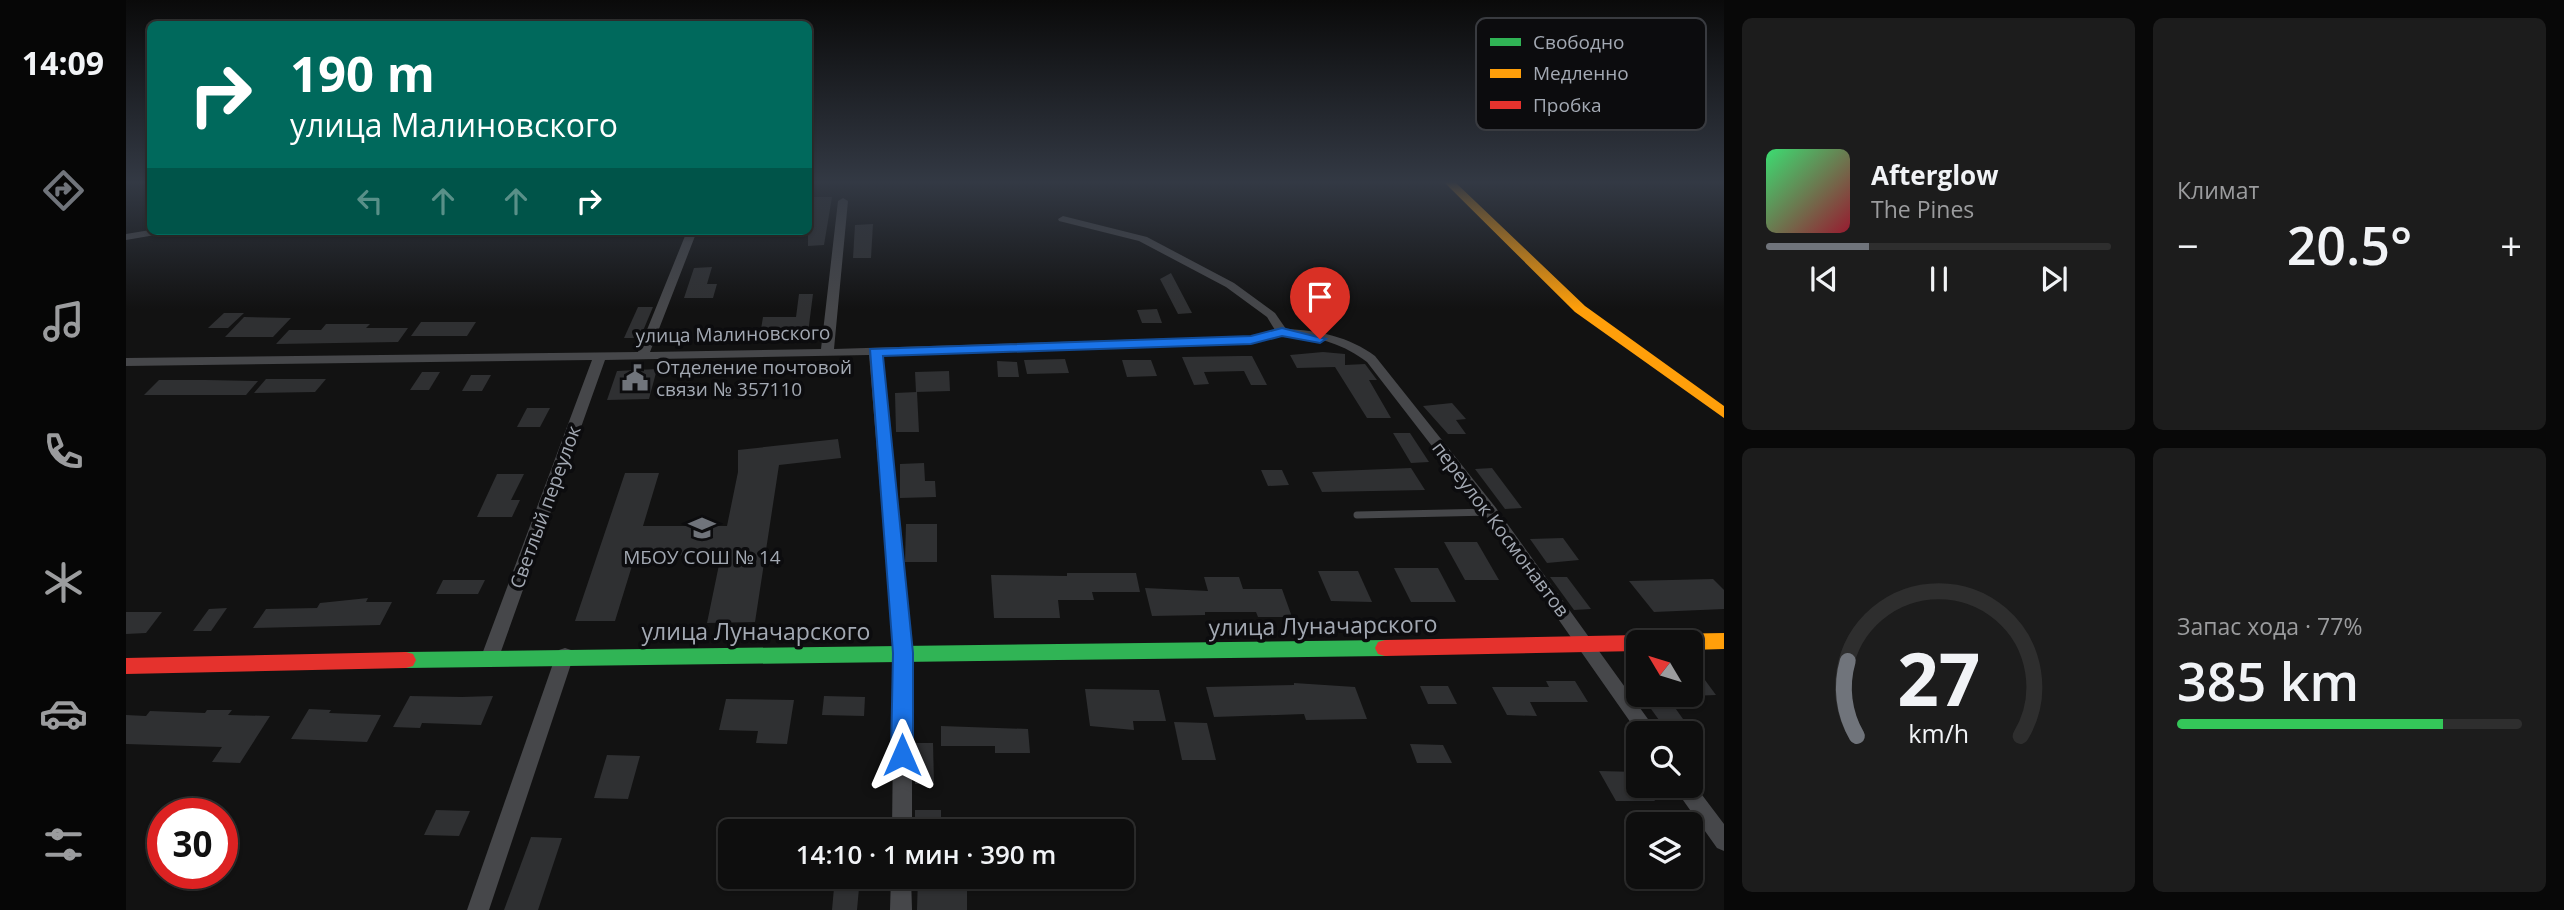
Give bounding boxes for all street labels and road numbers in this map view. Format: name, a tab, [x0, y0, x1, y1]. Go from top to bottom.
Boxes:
street label: улица Малиновского	[635, 319, 831, 349]
street label: Светлый переулок	[503, 422, 587, 592]
street label: переулок Космонавтов	[1426, 436, 1576, 622]
street label: улица Луначарского	[1208, 607, 1438, 643]
street label: улица Луначарского	[642, 615, 870, 647]

